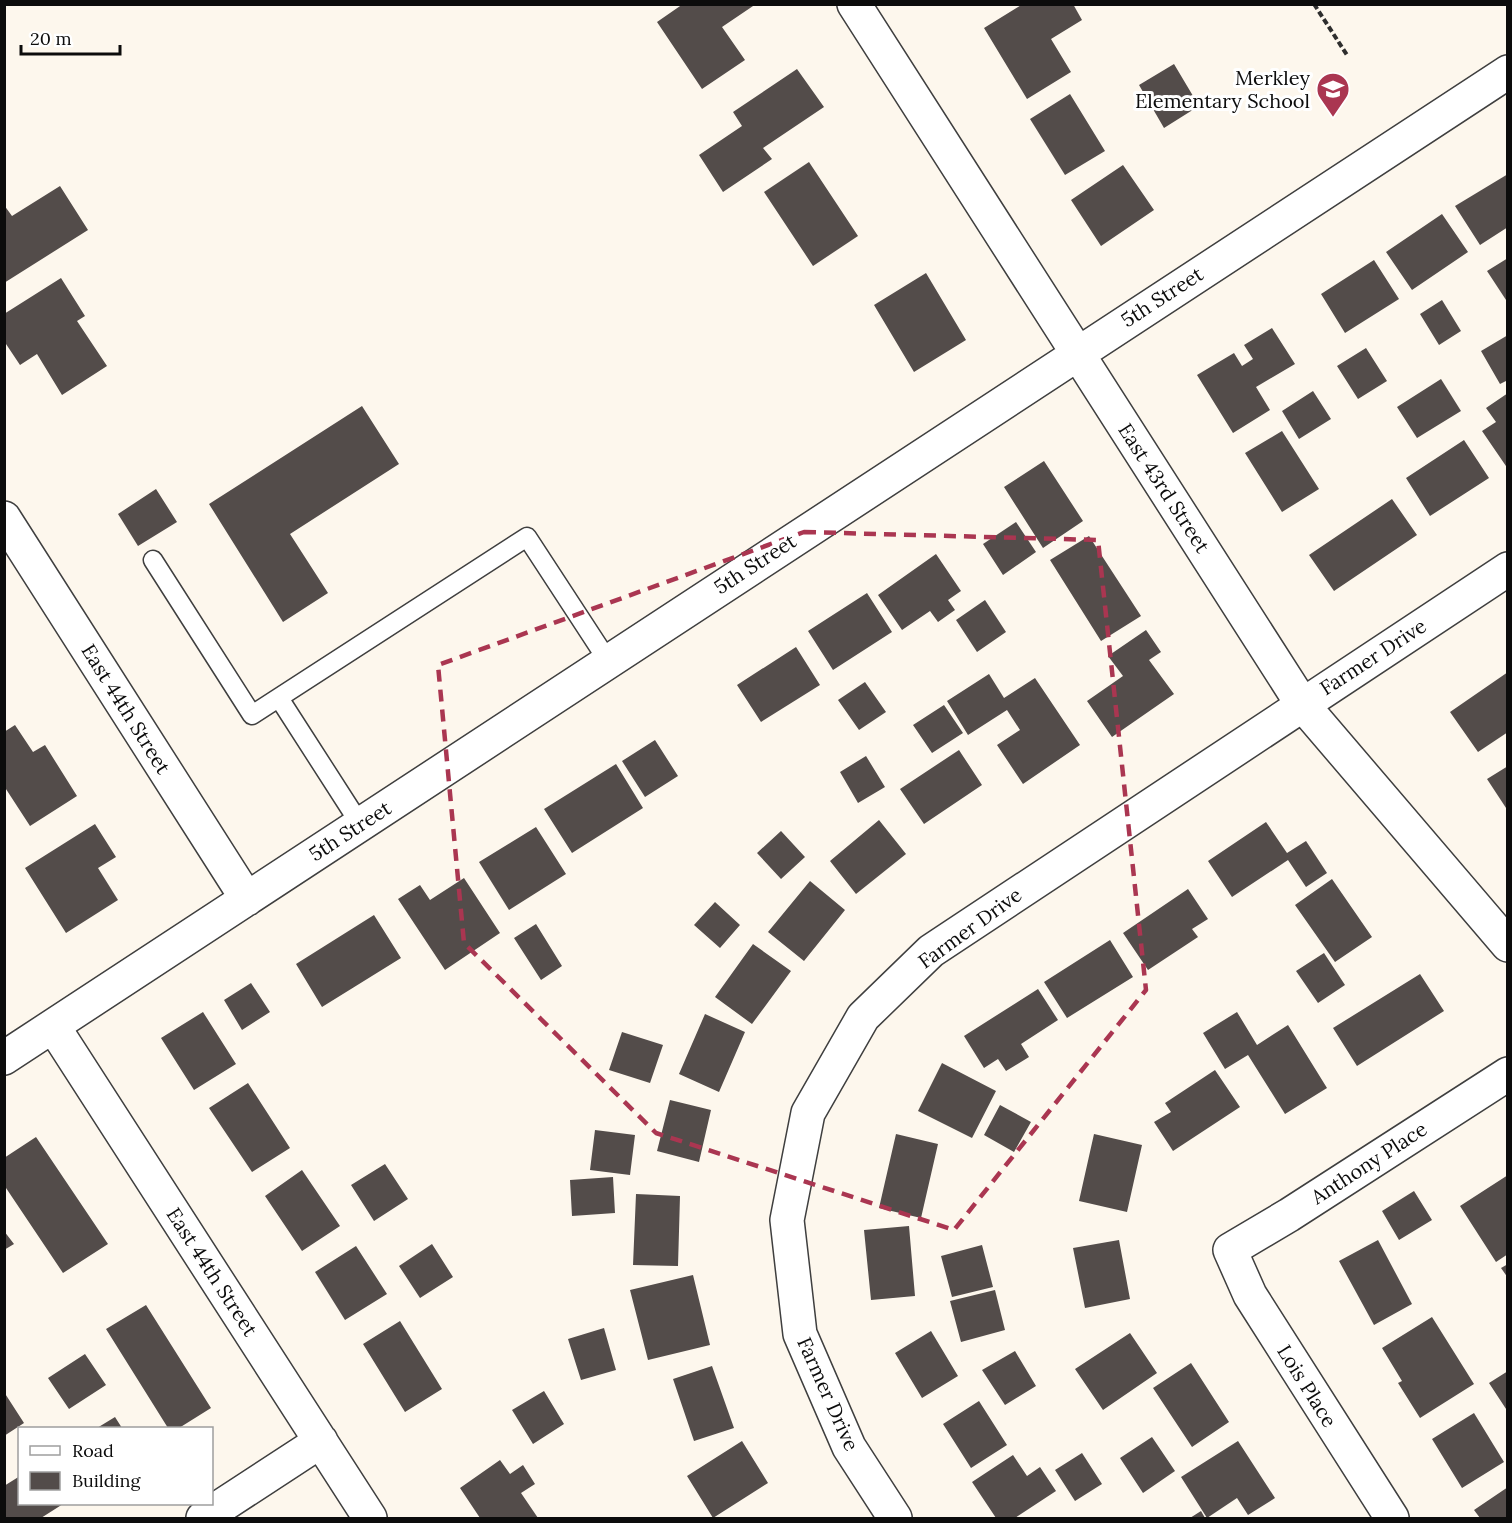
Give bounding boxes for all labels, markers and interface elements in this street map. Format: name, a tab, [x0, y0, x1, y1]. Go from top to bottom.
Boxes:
scale bar	[21, 18, 120, 56]
text: 20 m	[30, 27, 72, 50]
place label: Merkley Elementary School	[1135, 65, 1310, 113]
school or university icon: Merkley Elementary School	[1315, 71, 1351, 118]
street label: 5th Street	[1116, 261, 1208, 332]
street label: East 43rd Street	[1113, 418, 1216, 557]
street label: 5th Street	[709, 528, 801, 599]
street label: Farmer Drive	[1315, 613, 1431, 700]
street label: East 44th Street	[77, 639, 176, 778]
street label: 5th Street	[304, 795, 396, 866]
street label: Farmer Drive	[913, 882, 1026, 974]
street label: Anthony Place	[1305, 1116, 1431, 1210]
street label: East 44th Street	[162, 1203, 263, 1341]
street label: Farmer Drive	[792, 1333, 865, 1455]
street label: Lois Place	[1272, 1340, 1343, 1432]
legend	[18, 1427, 213, 1505]
text: Road	[72, 1439, 114, 1462]
text: Building	[72, 1469, 142, 1492]

